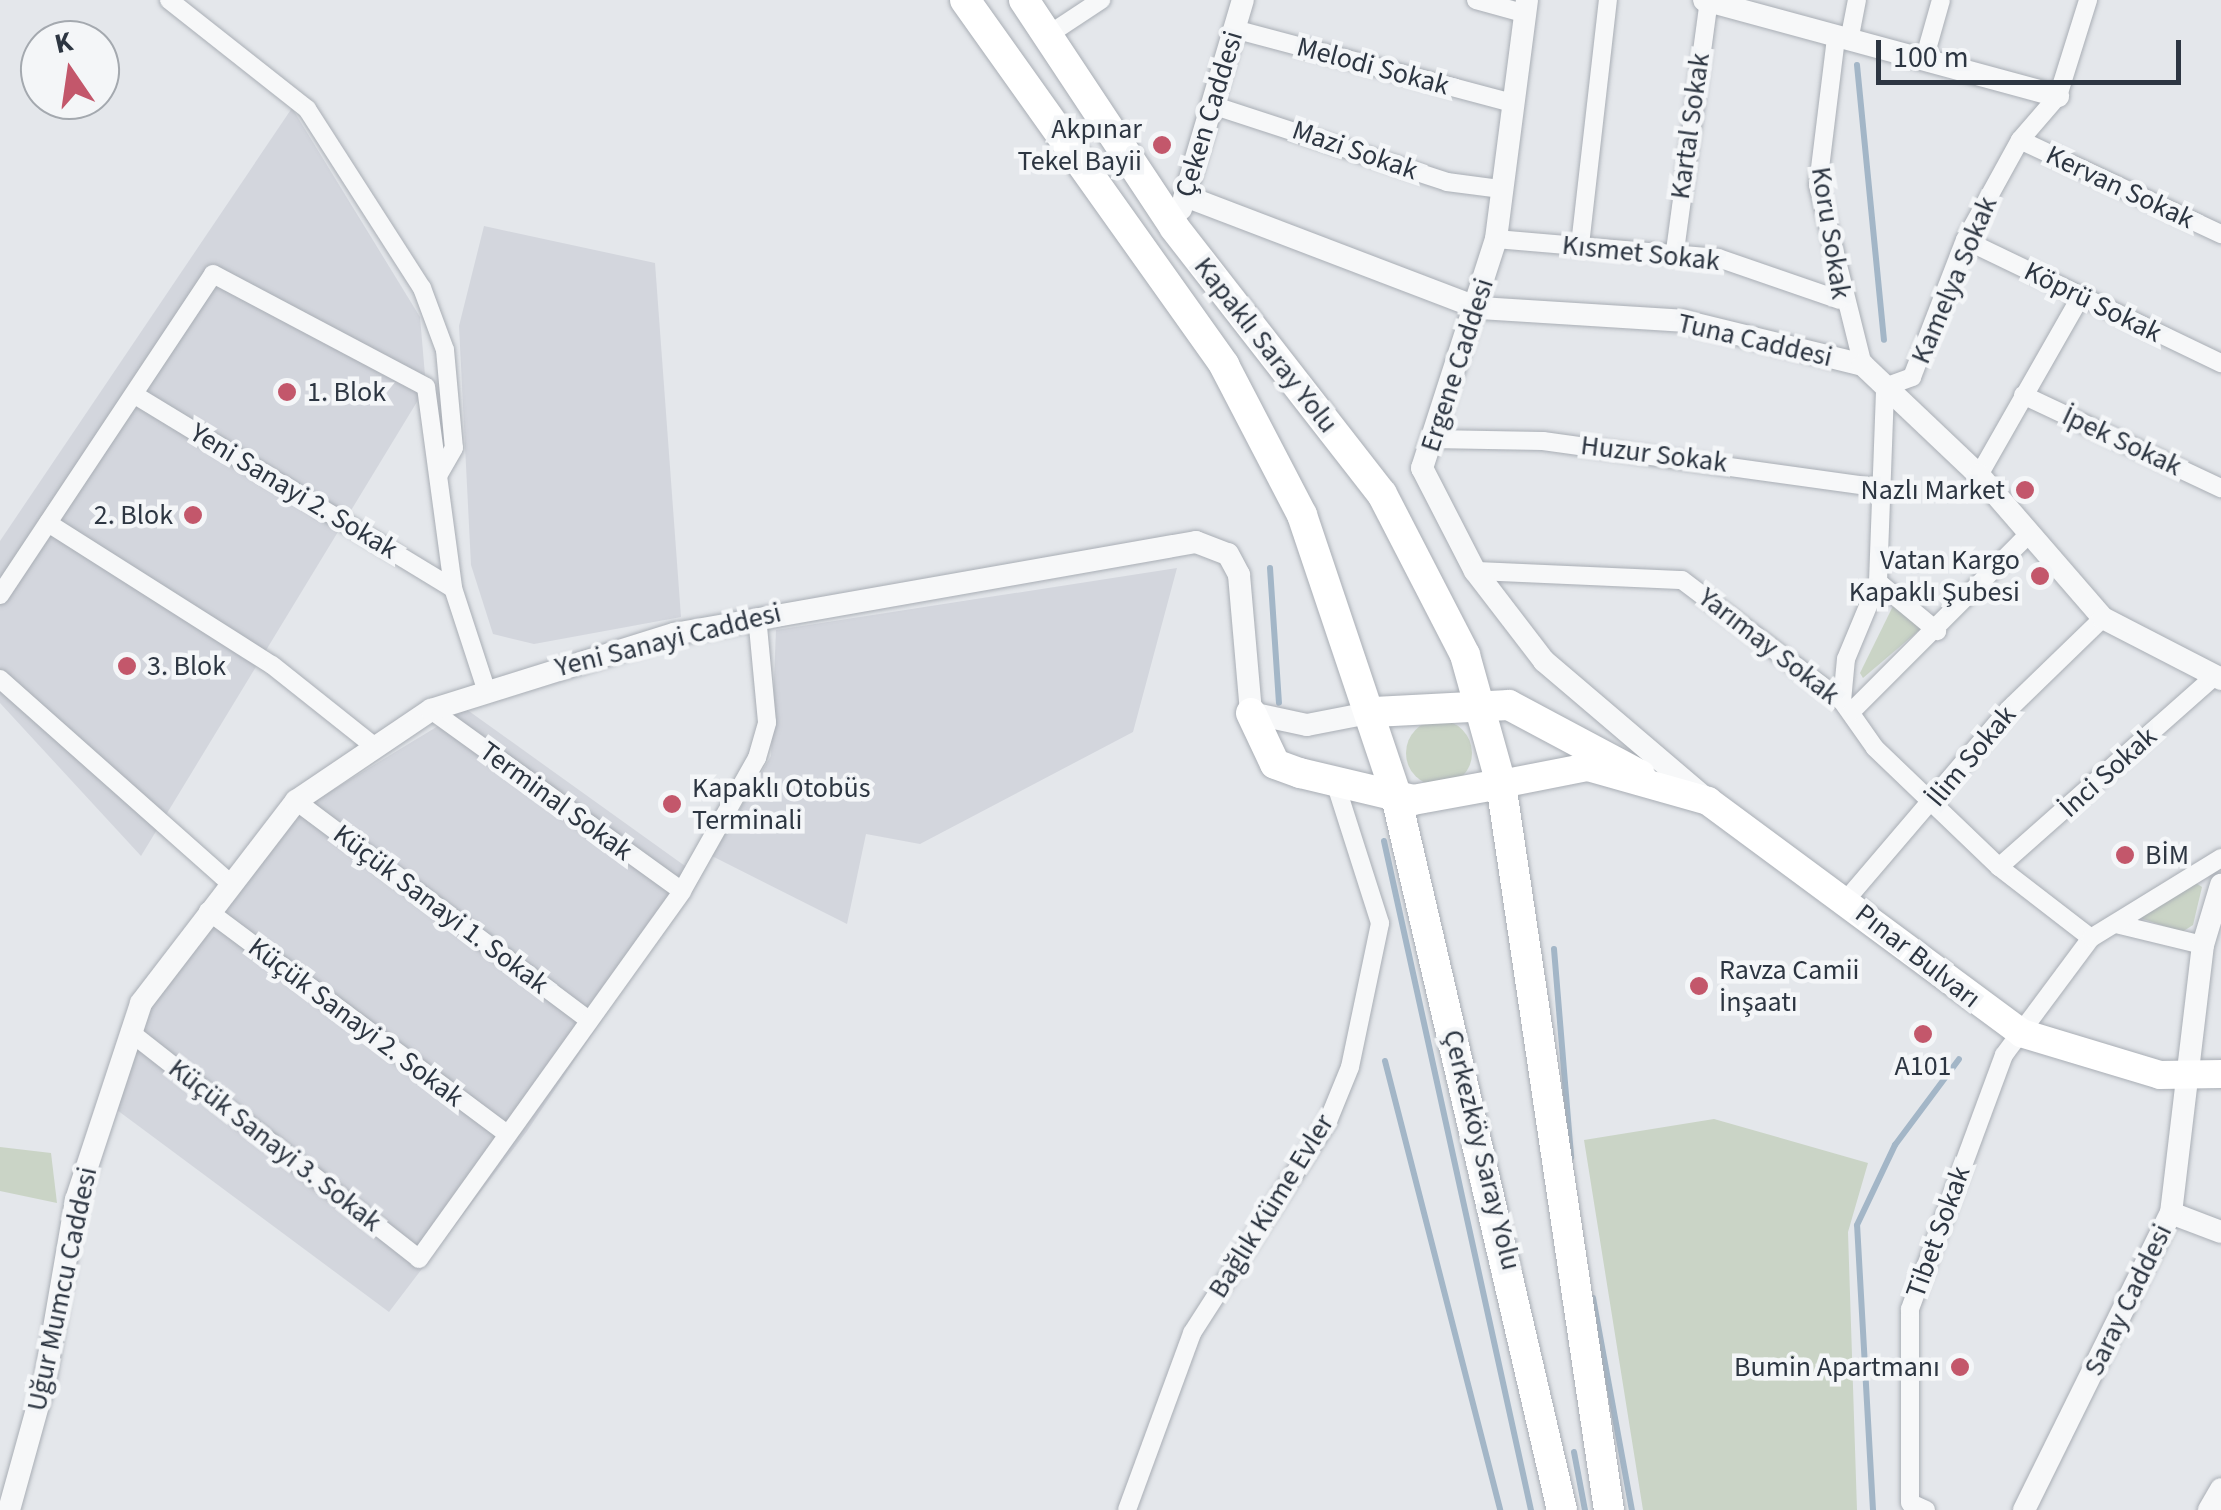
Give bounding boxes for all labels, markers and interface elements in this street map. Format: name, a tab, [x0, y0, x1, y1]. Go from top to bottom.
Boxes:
north arrow	[20, 20, 120, 120]
scale bar	[1881, 20, 2186, 82]
text: K	[51, 21, 77, 64]
street label: Çeken Caddesi	[1168, 27, 1250, 201]
street label: Melodi Sokak	[1293, 30, 1453, 102]
text: 100 m	[1893, 36, 1969, 79]
street label: Kartal Sokak	[1663, 51, 1717, 201]
place label: Akpınar Tekel Bayii	[1018, 112, 1142, 178]
street label: Mazi Sokak	[1288, 113, 1422, 187]
marker: Akpınar Tekel Bayii	[1151, 134, 1173, 156]
street label: Kervan Sokak	[2041, 138, 2199, 236]
street label: Koru Sokak	[1804, 164, 1858, 302]
street label: Kamelya Sokak	[1904, 191, 2004, 369]
street label: Kısmet Sokak	[1560, 228, 1722, 278]
street label: Kapaklı Saray Yolu	[1187, 250, 1345, 440]
street label: Köprü Sokak	[2019, 254, 2167, 350]
street label: Ergene Caddesi	[1413, 274, 1501, 456]
street label: Tuna Caddesi	[1674, 306, 1836, 374]
place label: 1. Blok	[307, 375, 386, 409]
marker: 1. Blok	[276, 381, 298, 403]
street label: İpek Sokak	[2057, 399, 2187, 483]
street label: Yeni Sanayi 2. Sokak	[184, 416, 404, 566]
street label: Huzur Sokak	[1579, 428, 1729, 480]
place label: Nazlı Market	[1861, 473, 2005, 507]
marker: Nazlı Market	[2014, 479, 2036, 501]
place label: 2. Blok	[94, 498, 173, 532]
marker: 2. Blok	[182, 504, 204, 526]
place label: Vatan Kargo Kapaklı Şubesi	[1849, 543, 2020, 609]
marker: Vatan Kargo Kapaklı Şubesi	[2029, 565, 2051, 587]
street label: Yarımay Sokak	[1692, 580, 1846, 712]
street label: Yeni Sanayi Caddesi	[552, 596, 784, 684]
place label: 3. Blok	[147, 649, 226, 683]
marker: 3. Blok	[116, 655, 138, 677]
street label: İlim Sokak	[1919, 699, 2023, 813]
street label: İnci Sokak	[2052, 719, 2164, 825]
street label: Terminal Sokak	[473, 734, 639, 868]
place label: Kapaklı Otobüs Terminali	[692, 771, 870, 837]
marker: Kapaklı Otobüs Terminali	[661, 793, 683, 815]
street label: Küçük Sanayi 1. Sokak	[327, 817, 555, 1001]
place label: BİM	[2145, 838, 2189, 872]
marker: BİM	[2114, 844, 2136, 866]
street label: Pınar Bulvarı	[1849, 897, 1987, 1015]
street label: Küçük Sanayi 2. Sokak	[242, 930, 470, 1114]
place label: Ravza Camii İnşaatı	[1719, 953, 1859, 1019]
marker: Ravza Camii İnşaatı	[1688, 975, 1710, 997]
marker: A101	[1912, 1023, 1934, 1045]
street label: Çerkezköy Saray Yolu	[1436, 1026, 1528, 1274]
place label: A101	[1895, 1049, 1951, 1083]
street label: Küçük Sanayi 3. Sokak	[162, 1051, 388, 1239]
street label: Bağlık Küme Evler	[1201, 1108, 1341, 1304]
street label: Tibet Sokak	[1899, 1162, 1977, 1302]
street label: Uğur Mumcu Caddesi	[20, 1164, 104, 1414]
street label: Saray Caddesi	[2077, 1219, 2179, 1381]
place label: Bumin Apartmanı	[1734, 1350, 1940, 1384]
marker: Bumin Apartmanı	[1949, 1356, 1971, 1378]

